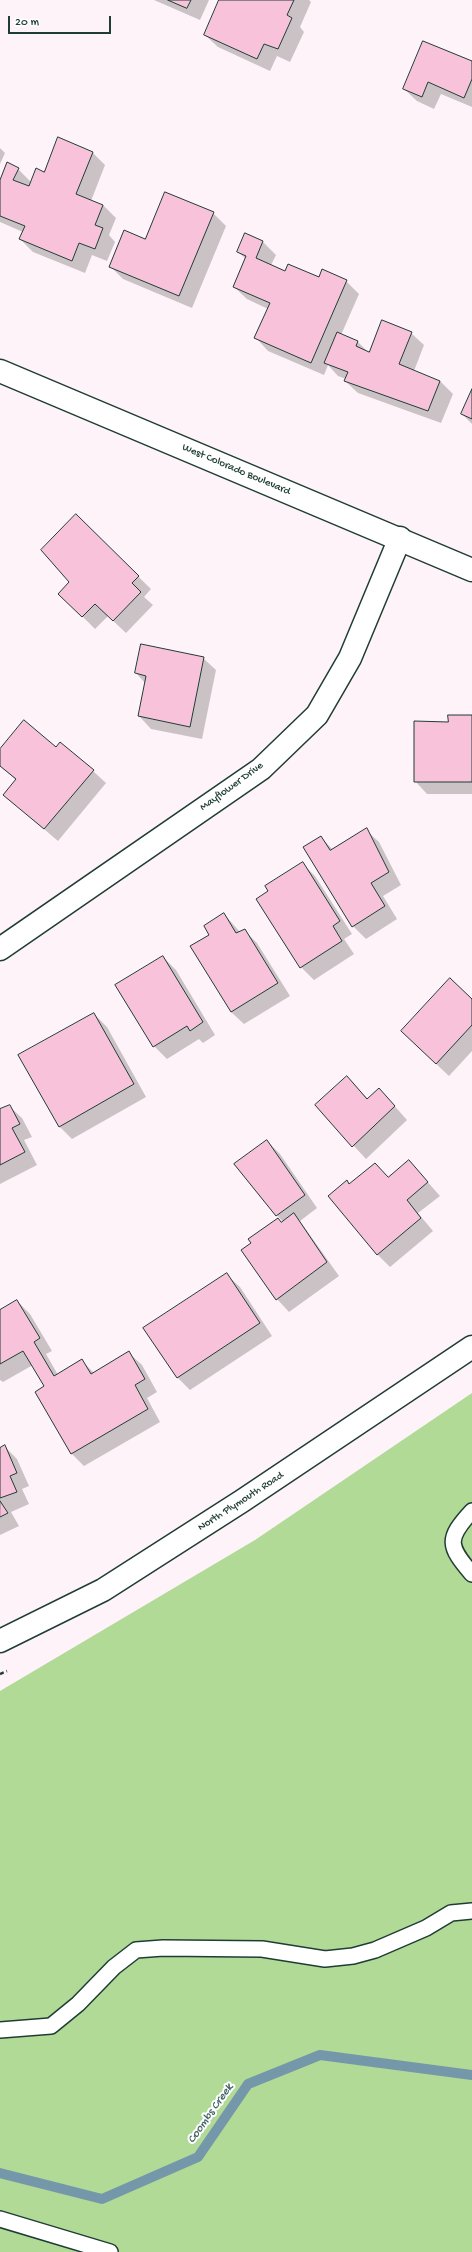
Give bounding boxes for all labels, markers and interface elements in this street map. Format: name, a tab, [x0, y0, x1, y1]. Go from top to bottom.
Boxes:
scale bar	[10, 8, 113, 34]
text: 20 m	[15, 16, 39, 30]
street label: West Colorado Boulevard	[180, 441, 292, 499]
street label: Mayflower Drive	[198, 760, 266, 814]
street label: North Plymouth Road	[196, 1469, 286, 1535]
water label: Coombs Creek	[185, 2081, 237, 2147]

